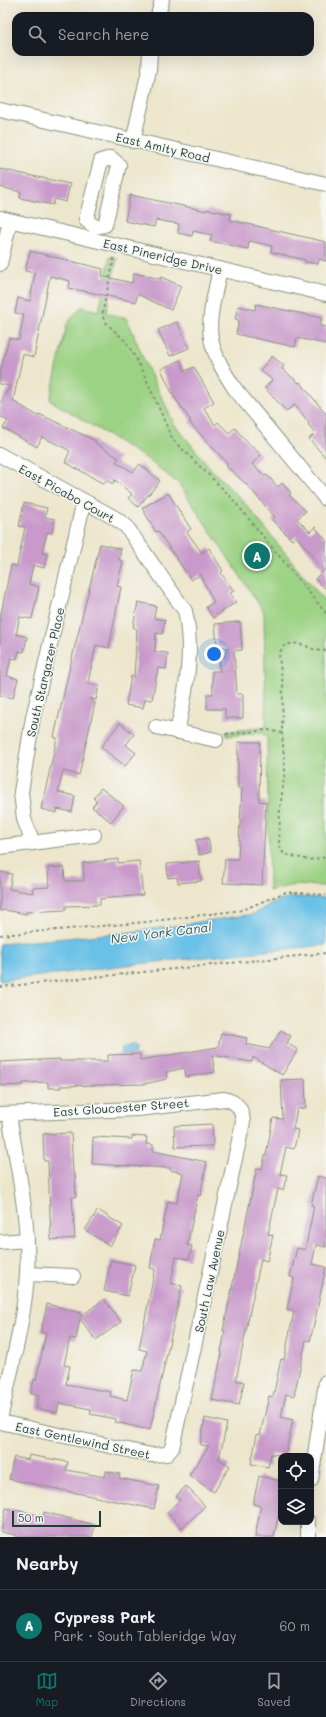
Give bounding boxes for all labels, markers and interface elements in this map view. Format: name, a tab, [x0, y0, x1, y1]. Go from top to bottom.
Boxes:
search box	[12, 12, 314, 56]
icon: search	[26, 23, 48, 45]
text: Search here	[58, 24, 149, 44]
street label: East Amity Road	[114, 128, 212, 166]
street label: East Pineridge Drive	[102, 235, 224, 277]
street label: East Picabo Court	[16, 460, 118, 526]
pin: A	[244, 541, 270, 571]
street label: South Stargazer Place	[22, 606, 68, 738]
your location	[204, 644, 224, 664]
water label: New York Canal	[110, 917, 213, 947]
street label: East Gloucester Street	[53, 1094, 189, 1120]
street label: South Law Avenue	[190, 1228, 228, 1334]
street label: East Gentlewind Street	[14, 1418, 152, 1462]
map controls	[278, 1453, 314, 1525]
button: locate	[278, 1453, 314, 1489]
button: layers	[278, 1489, 314, 1525]
scale bar	[12, 1509, 101, 1528]
text: 50 m	[18, 1510, 44, 1525]
text: Nearby	[16, 1552, 78, 1574]
text: Cypress Park	[54, 1607, 155, 1627]
text: A	[24, 1617, 34, 1634]
text: 60 m	[280, 1617, 310, 1634]
text: Park · South Tableridge Way	[54, 1627, 237, 1644]
tab: Map	[36, 1670, 58, 1709]
tab: Directions	[130, 1670, 186, 1709]
tab: Saved	[257, 1670, 290, 1709]

